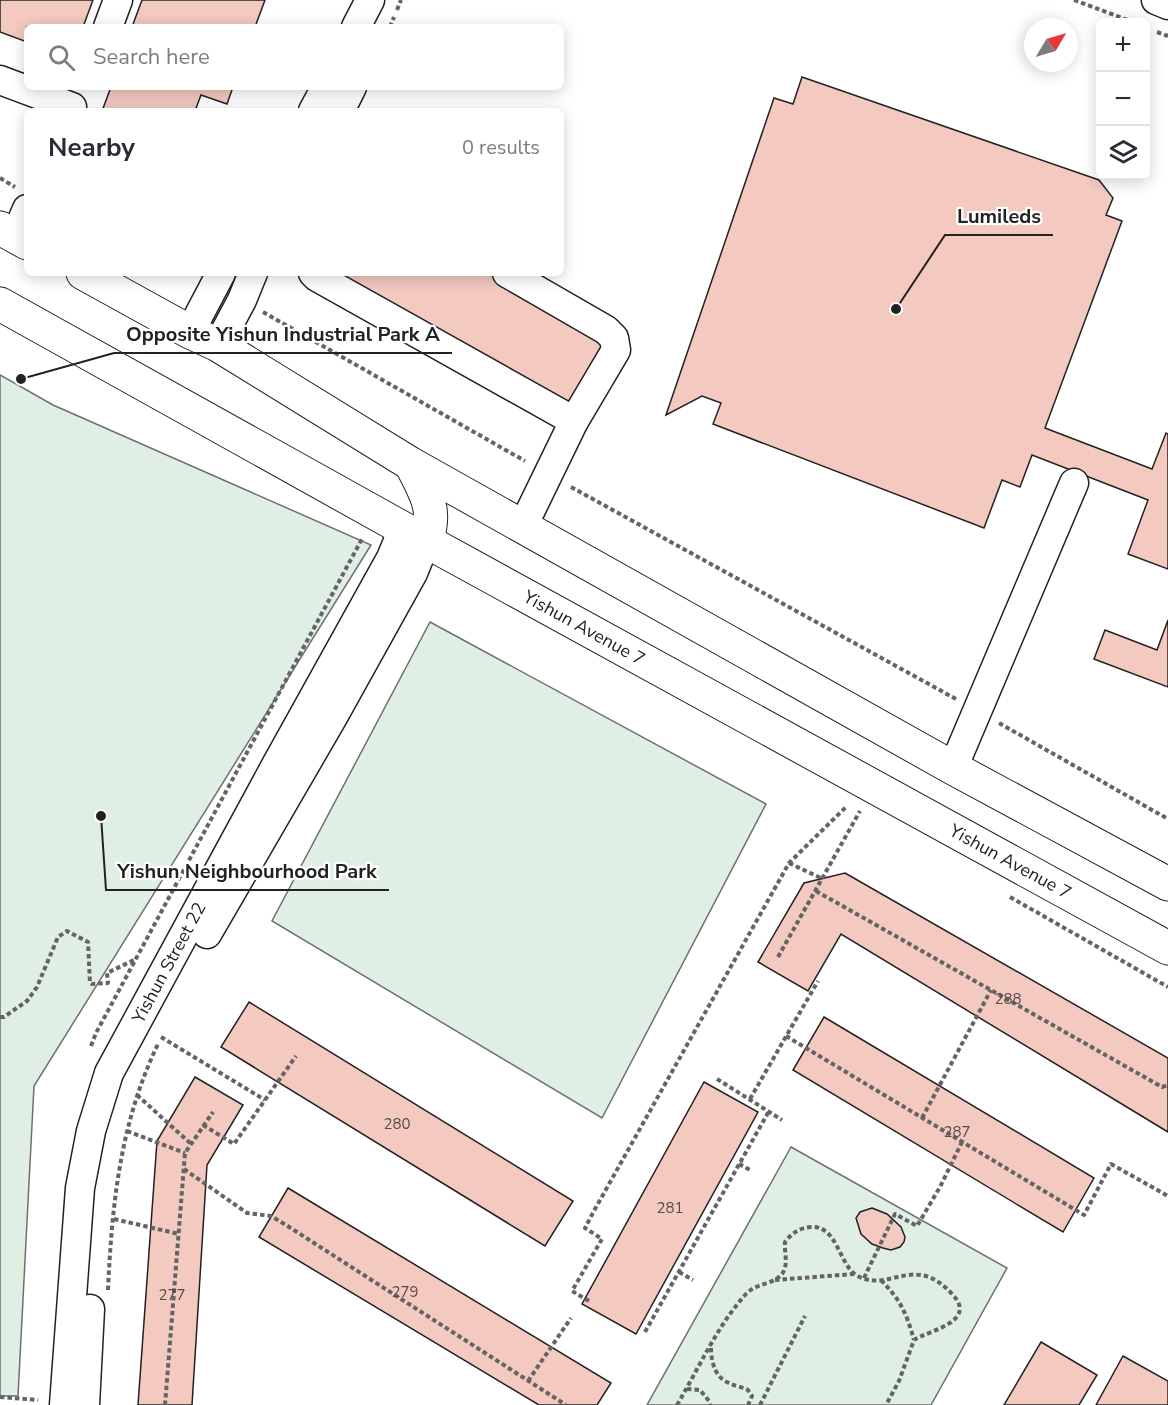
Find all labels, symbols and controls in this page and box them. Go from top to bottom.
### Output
north arrow [1024,18,1078,72]
map controls [1096,18,1150,180]
button: + [1096,18,1150,72]
search box [24,24,564,90]
icon: search [45,41,78,74]
text: Search here [93,42,210,72]
button: − [1096,72,1150,126]
button: layers [1096,126,1150,180]
text: Nearby [48,130,135,165]
text: 0 results [462,134,540,161]
callout: Lumileds [945,197,1053,235]
text: Lumileds [957,203,1041,230]
callout: Opposite Yishun Industrial Park A [114,315,452,353]
text: Opposite Yishun Industrial Park A [126,321,440,348]
street label: Yishun Avenue 7 [518,584,649,671]
street label: Yishun Avenue 7 [944,818,1076,905]
callout: Yishun Neighbourhood Park [106,852,389,890]
text: Yishun Neighbourhood Park [116,858,378,885]
street label: Yishun Street 22 [126,898,211,1028]
house number: 288 [994,989,1022,1009]
house number: 280 [383,1114,411,1134]
house number: 287 [943,1122,971,1142]
house number: 281 [656,1198,684,1218]
house number: 279 [391,1282,419,1302]
house number: 277 [158,1285,186,1305]

